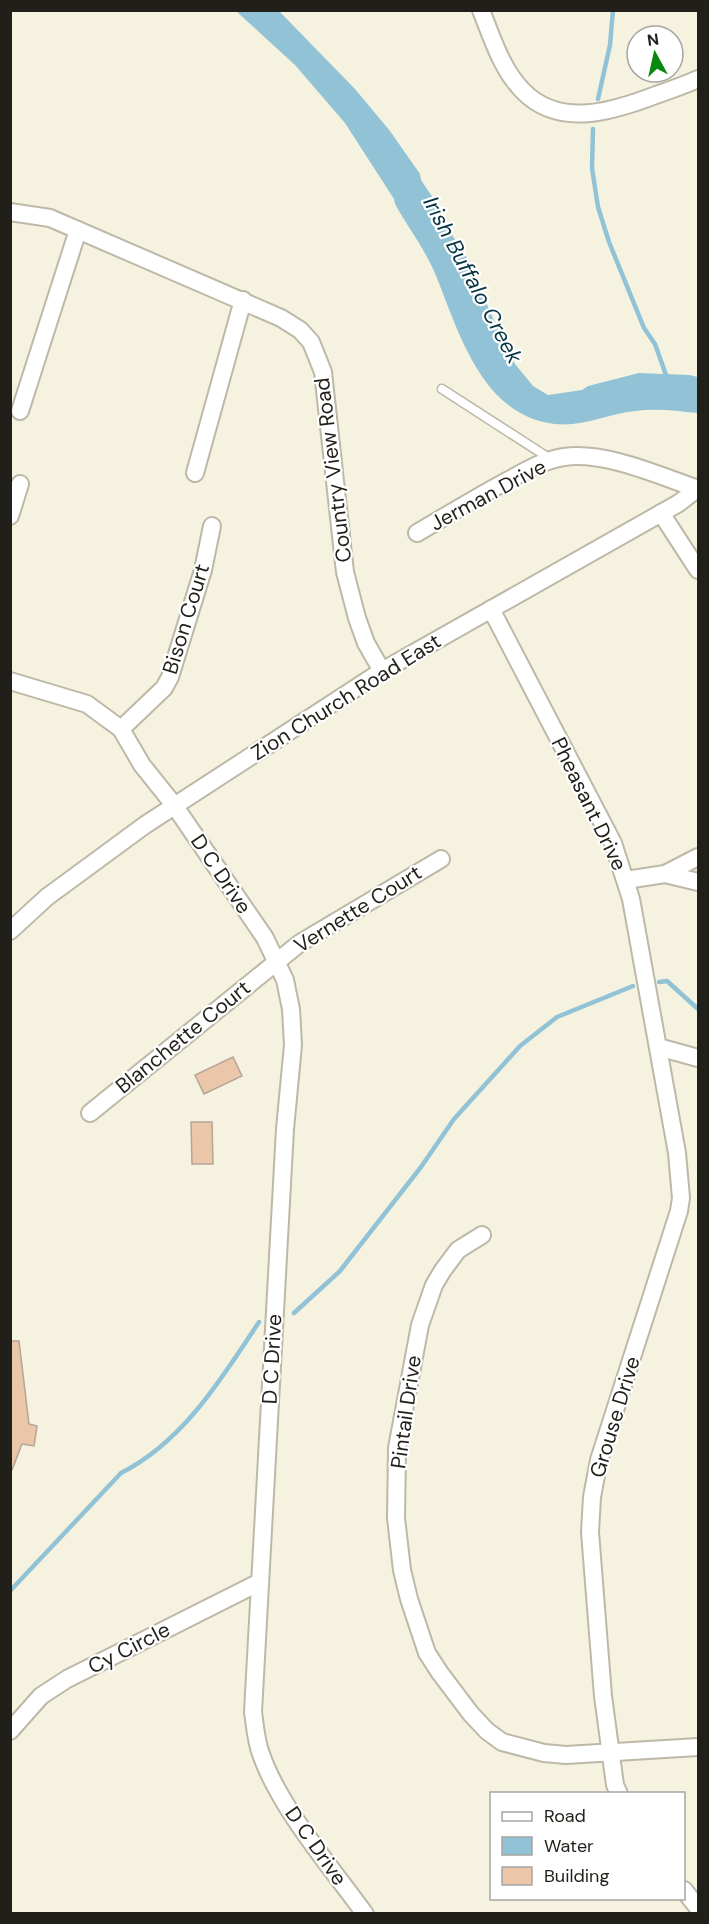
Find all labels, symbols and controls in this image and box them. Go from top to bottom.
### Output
north arrow [625,24,685,84]
text: N [646,28,660,51]
water label: Irish Buffalo Creek [417,191,530,369]
street label: Country View Road [308,376,358,564]
street label: Jerman Drive [425,453,551,537]
street label: Bison Court [156,560,216,678]
street label: Zion Church Road East [246,627,446,767]
street label: Pheasant Drive [545,733,633,875]
street label: D C Drive [184,829,258,919]
street label: Vernette Court [289,859,427,959]
street label: Blanchette Court [110,974,256,1100]
street label: D C Drive [256,1313,288,1405]
street label: Grouse Drive [583,1353,647,1481]
street label: Pintail Drive [384,1354,428,1470]
street label: Cy Circle [83,1615,175,1681]
legend [490,1792,685,1900]
street label: D C Drive [279,1801,353,1891]
text: Road [544,1804,586,1828]
text: Water [544,1834,594,1858]
text: Building [544,1864,609,1888]

